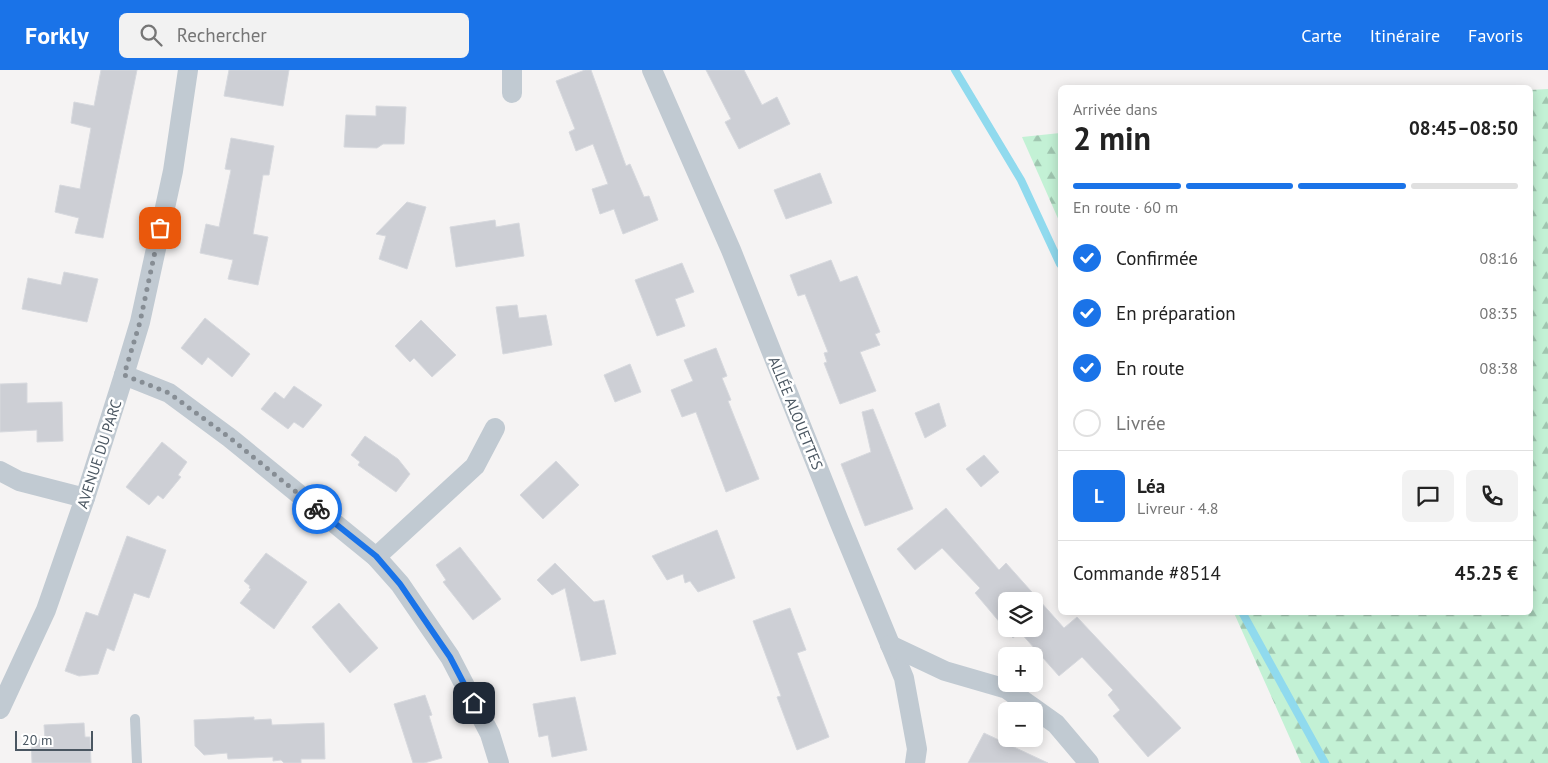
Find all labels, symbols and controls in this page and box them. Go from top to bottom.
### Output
search box [119,13,469,58]
text: Forkly [25,20,89,51]
icon: search [137,21,165,49]
text: Rechercher [177,23,267,47]
text: Carte [1301,24,1342,47]
text: Itinéraire [1370,24,1440,47]
text: Favoris [1468,24,1523,47]
text: Arrivée dans [1073,99,1157,119]
text: 08:45–08:50 [1409,116,1518,140]
text: 2 min [1073,117,1151,159]
text: En route · 60 m [1073,197,1178,217]
pin [139,207,181,249]
icon: bag [146,214,174,242]
icon: check [1073,244,1101,272]
text: Confirmée [1116,246,1198,270]
text: 08:16 [1480,248,1518,268]
icon: check [1073,299,1101,327]
text: En préparation [1116,301,1236,325]
text: 08:35 [1480,303,1518,323]
street label: ALLÉE ALOUETTES [765,354,827,472]
icon: check [1073,354,1101,382]
text: En route [1116,356,1184,380]
text: 08:38 [1480,358,1518,378]
street label: AVENUE DU PARC [72,397,126,511]
text: Livrée [1116,411,1166,435]
button: chat [1402,470,1454,522]
button: phone [1466,470,1518,522]
text: Léa [1137,474,1165,498]
courier [292,484,342,534]
text: L [1094,484,1104,508]
icon: bike [303,495,331,523]
text: Livreur · 4.8 [1137,498,1219,518]
text: Commande #8514 [1073,561,1221,585]
text: 45.25 € [1455,561,1518,585]
map controls [998,592,1043,747]
button: layers [998,592,1043,637]
button: + [998,647,1043,692]
pin [453,682,495,724]
icon: home [460,689,488,717]
button: − [998,702,1043,747]
scale bar [15,728,92,751]
text: 20 m [22,731,52,749]

